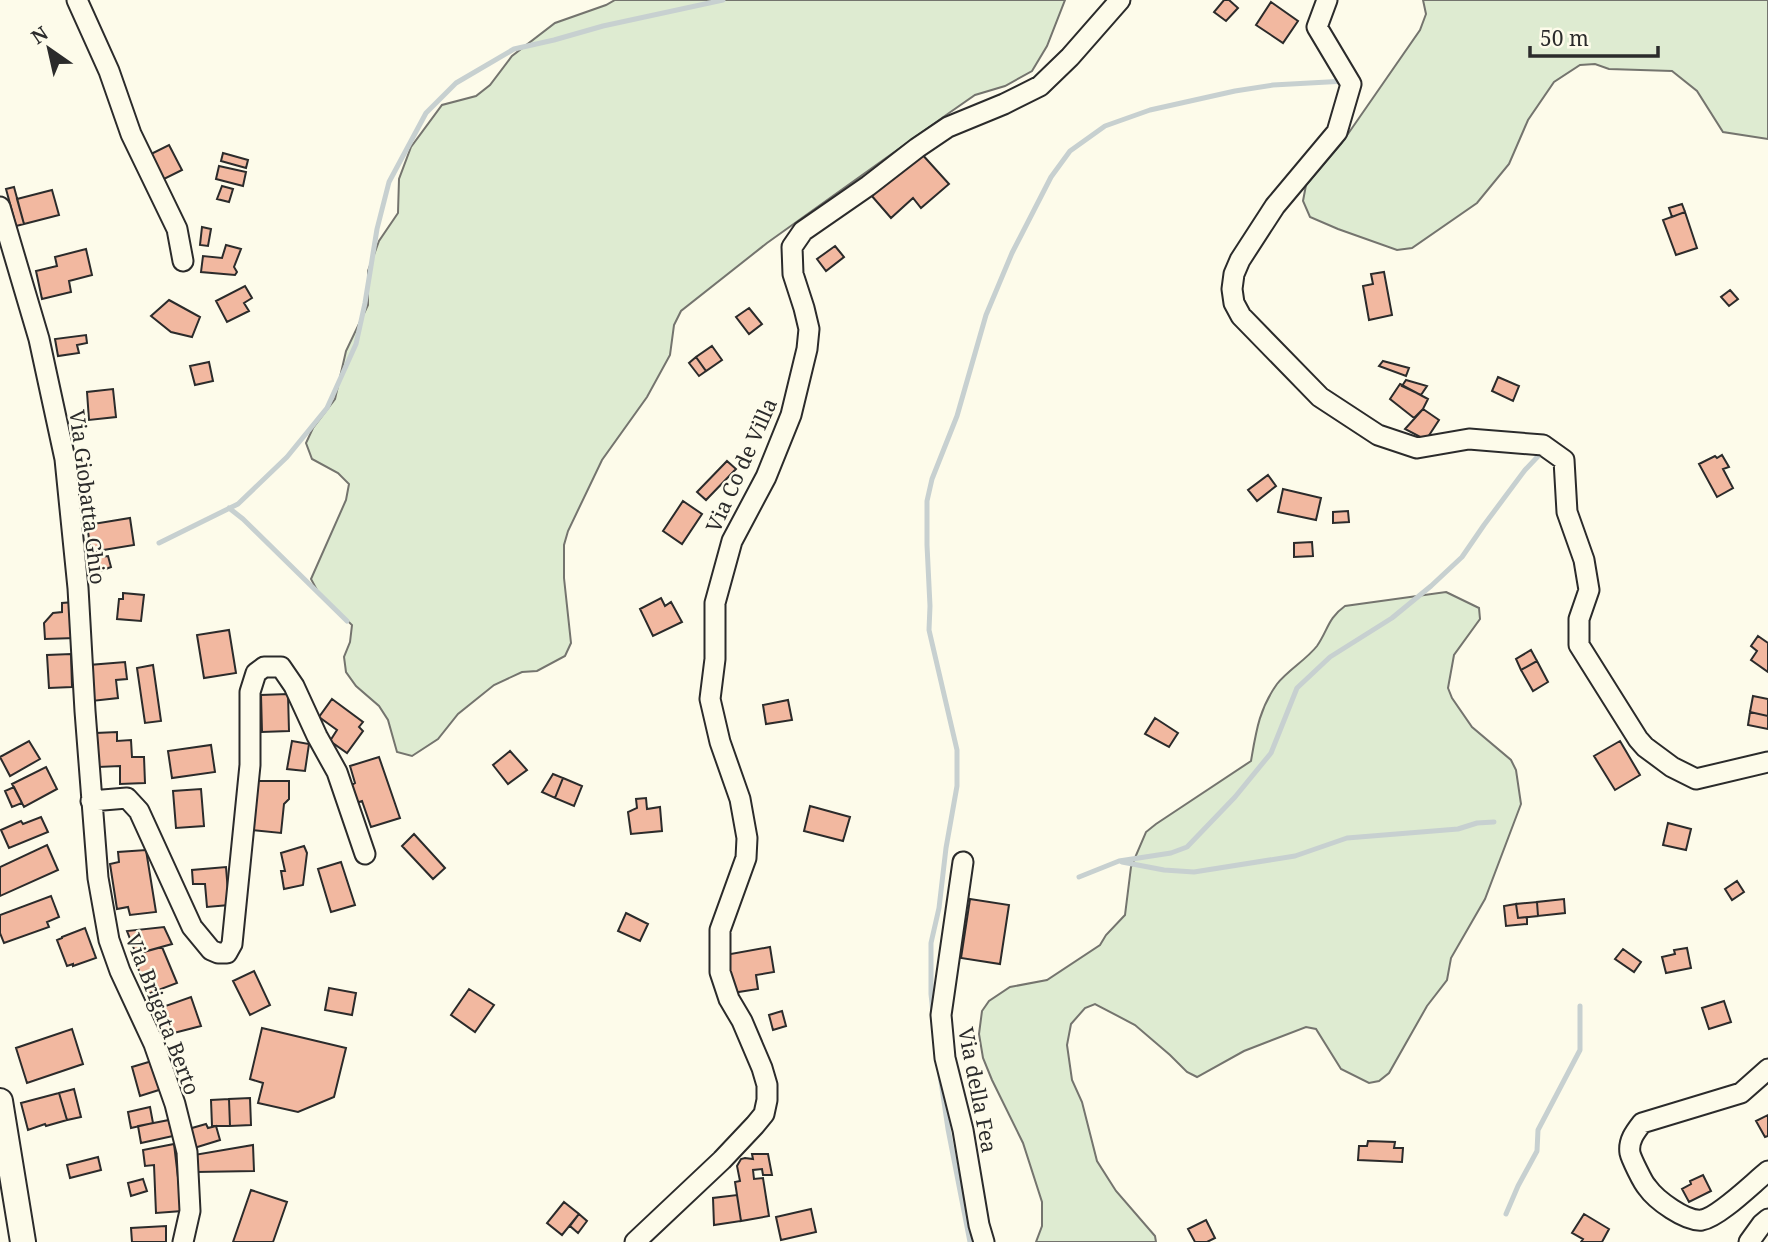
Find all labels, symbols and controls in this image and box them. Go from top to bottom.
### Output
north arrow [14,14,84,84]
scale bar [1530,14,1658,58]
text: N [26,20,53,50]
text: 50 m [1540,24,1589,52]
street label: Via Co de Villa [699,394,783,536]
street label: Via Giobatta Ghio [63,408,113,586]
street label: Via Brigata Berto [119,929,207,1099]
street label: Via della Fea [952,1025,1004,1155]

